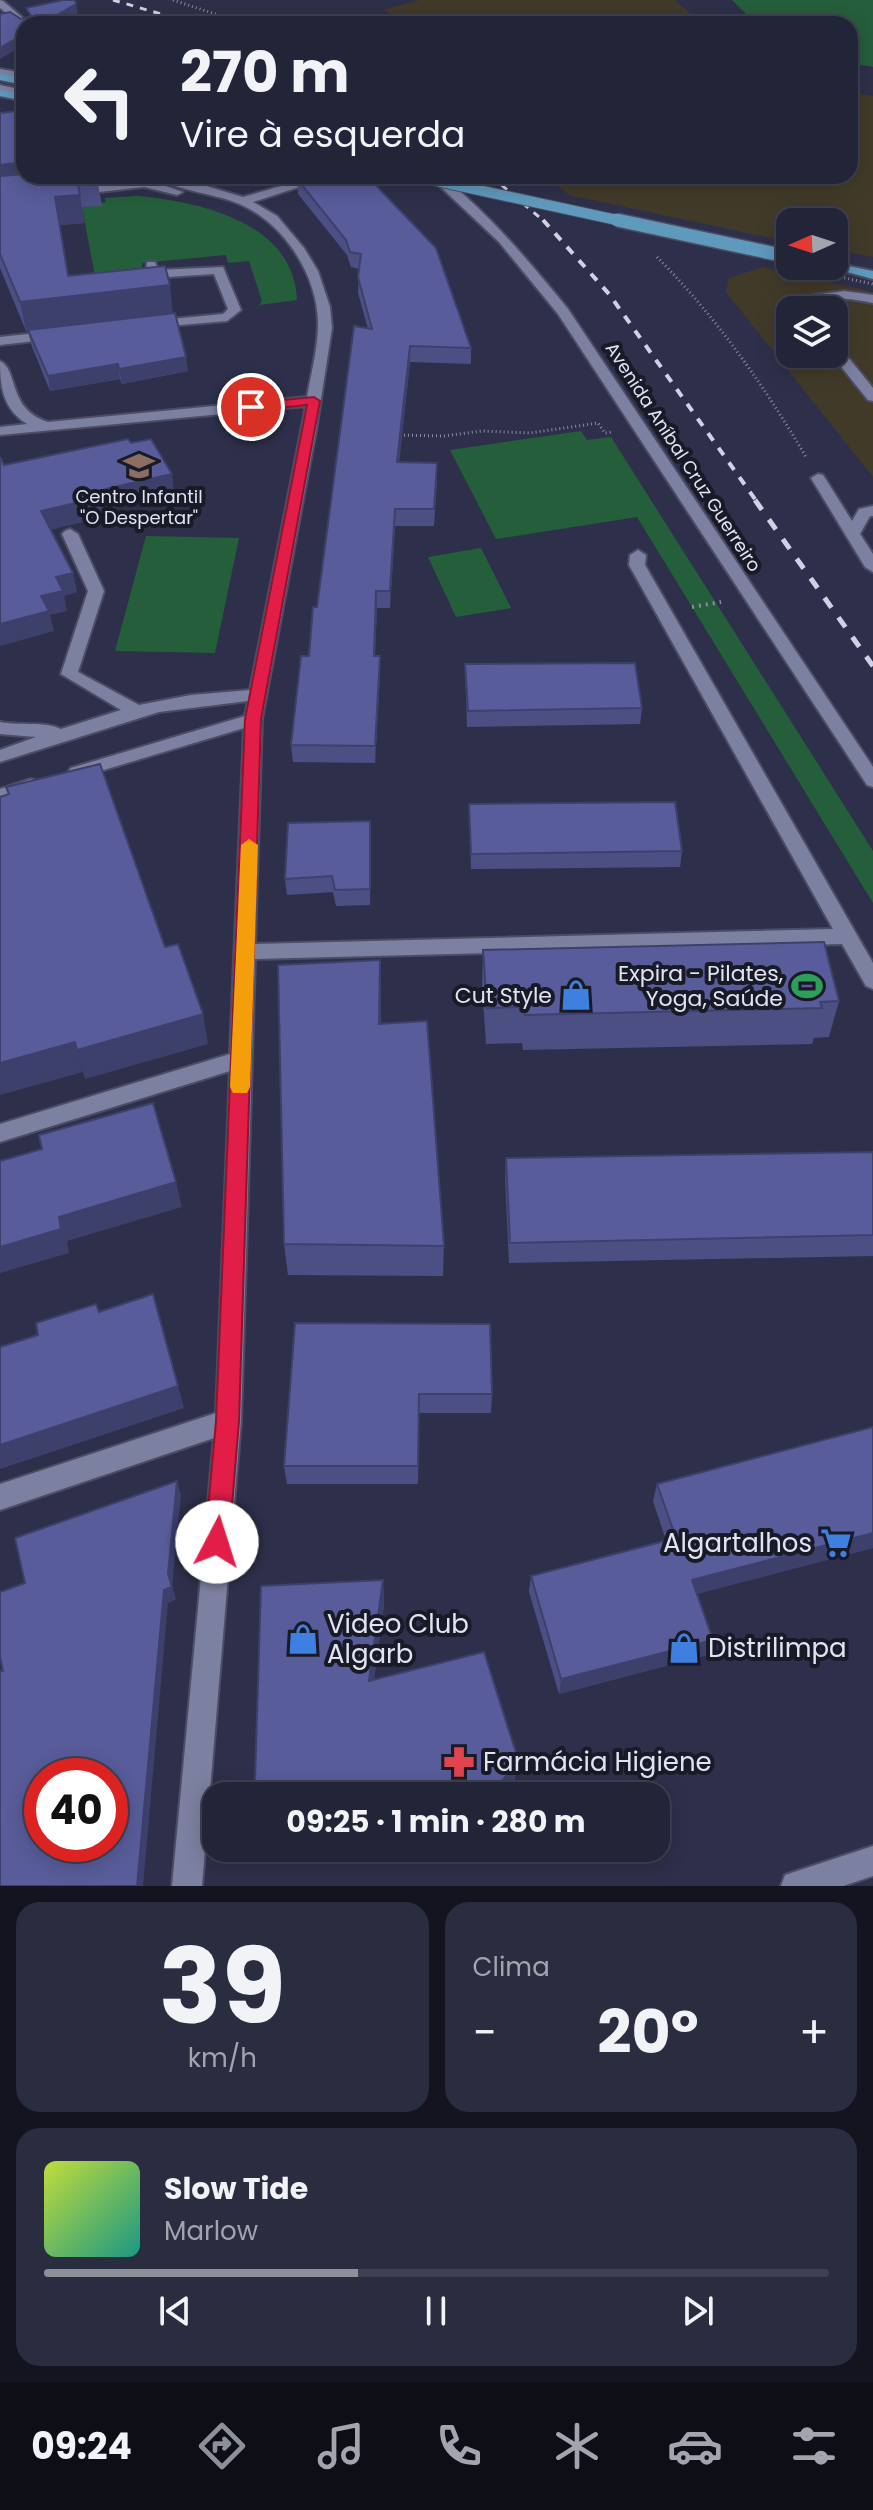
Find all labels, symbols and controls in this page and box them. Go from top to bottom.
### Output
text: 270 m [180,33,350,112]
icon: left [48,48,152,152]
text: Vire à esquerda [180,109,465,160]
north arrow [776,208,848,280]
map controls [776,208,848,368]
button: layers [776,296,848,368]
street label: Avenida Aníbal Cruz Guerreiro [600,337,767,576]
pin [217,373,285,441]
icon: arrive [229,385,273,429]
school or university icon: Centro Infantil "O Despertar" [122,449,156,483]
place label: Centro Infantil "O Despertar" [75,484,203,530]
place label: Expira - Pilates, Yoga, Saúde [618,958,783,1014]
sports icon: Expira - Pilates, Yoga, Saúde [790,969,824,1003]
shop icon: Cut Style [559,978,593,1012]
place label: Cut Style [455,980,552,1011]
position arrow [175,1500,259,1584]
place label: Algartalhos [663,1525,812,1561]
supermarket icon: Algartalhos [819,1526,853,1560]
place label: Video Club Algarb [327,1606,469,1672]
shop icon: Video Club Algarb [286,1622,320,1656]
place label: Distrilimpa [708,1630,847,1666]
shop icon: Distrilimpa [667,1631,701,1665]
place label: Farmácia Higiene [483,1744,712,1780]
pharmacy icon: Farmácia Higiene [442,1745,476,1779]
speed limit sign: 40 [24,1758,128,1862]
text: 09:25 · 1 min · 280 m [286,1800,586,1843]
text: 39 [159,1914,286,2059]
text: Clima [473,1949,550,1985]
text: 20° [597,1990,698,2074]
text: − [473,2002,497,2063]
text: + [799,2002,829,2063]
text: km/h [188,2040,257,2076]
text: Slow Tide [164,2167,308,2210]
text: Marlow [164,2213,258,2249]
icon: previous [153,2289,197,2333]
icon: pause [414,2289,458,2333]
icon: next [676,2289,720,2333]
icon: directions [194,2418,250,2474]
icon: music [313,2418,369,2474]
icon: phone [431,2418,487,2474]
icon: climate [549,2418,605,2474]
icon: car [667,2418,723,2474]
icon: filters [786,2418,842,2474]
text: 09:24 [31,2421,132,2472]

